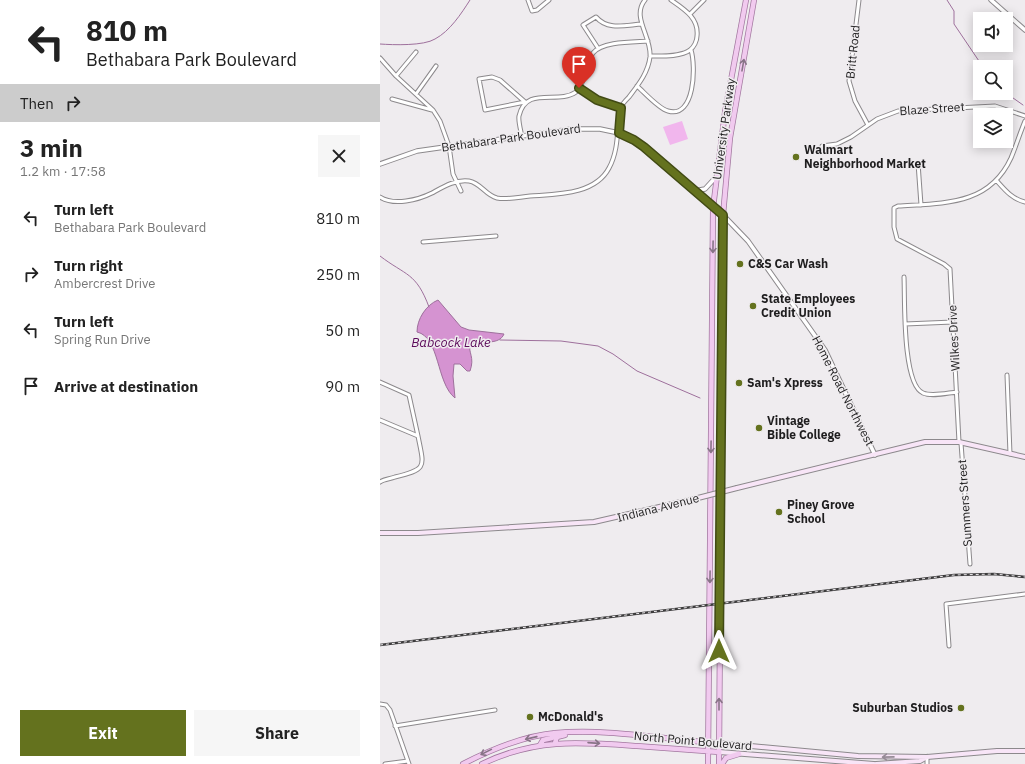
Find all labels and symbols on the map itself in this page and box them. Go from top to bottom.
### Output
street label: Britt Road [842,24,863,80]
pin [562,47,596,88]
one-way arrow [739,59,747,72]
street label: University Parkway [709,77,738,181]
street label: Blaze Street [899,99,965,118]
street label: Bethabara Park Boulevard [440,120,582,155]
place label: Walmart Neighborhood Market [804,142,926,171]
marker: Walmart Neighborhood Market [791,152,801,162]
one-way arrow [709,240,717,253]
place label: C&S Car Wash [748,256,828,271]
marker: C&S Car Wash [735,259,745,269]
place label: State Employees Credit Union [761,291,855,320]
marker: State Employees Credit Union [748,301,758,311]
street label: Wilkes Drive [944,304,963,371]
street label: Home Road Northwest [809,333,878,448]
water label: Babcock Lake [411,334,491,351]
place label: Sam's Xpress [747,375,823,390]
marker: Sam's Xpress [734,378,744,388]
place label: Vintage Bible College [767,413,841,442]
marker: Vintage Bible College [754,423,764,433]
one-way arrow [707,440,715,453]
street label: Summers Street [954,459,975,547]
street label: Indiana Avenue [615,490,701,525]
place label: Piney Grove School [787,497,855,526]
marker: Piney Grove School [774,507,784,517]
one-way arrow [706,570,714,583]
position arrow [698,630,740,672]
one-way arrow [715,698,723,711]
place label: Suburban Studios [852,700,953,715]
marker: Suburban Studios [956,703,966,713]
place label: McDonald's [538,709,603,724]
marker: McDonald's [525,712,535,722]
street label: North Point Boulevard [633,728,753,753]
one-way arrow [525,734,538,742]
one-way arrow [587,739,600,747]
one-way arrow [480,749,492,756]
one-way arrow [882,753,895,760]

